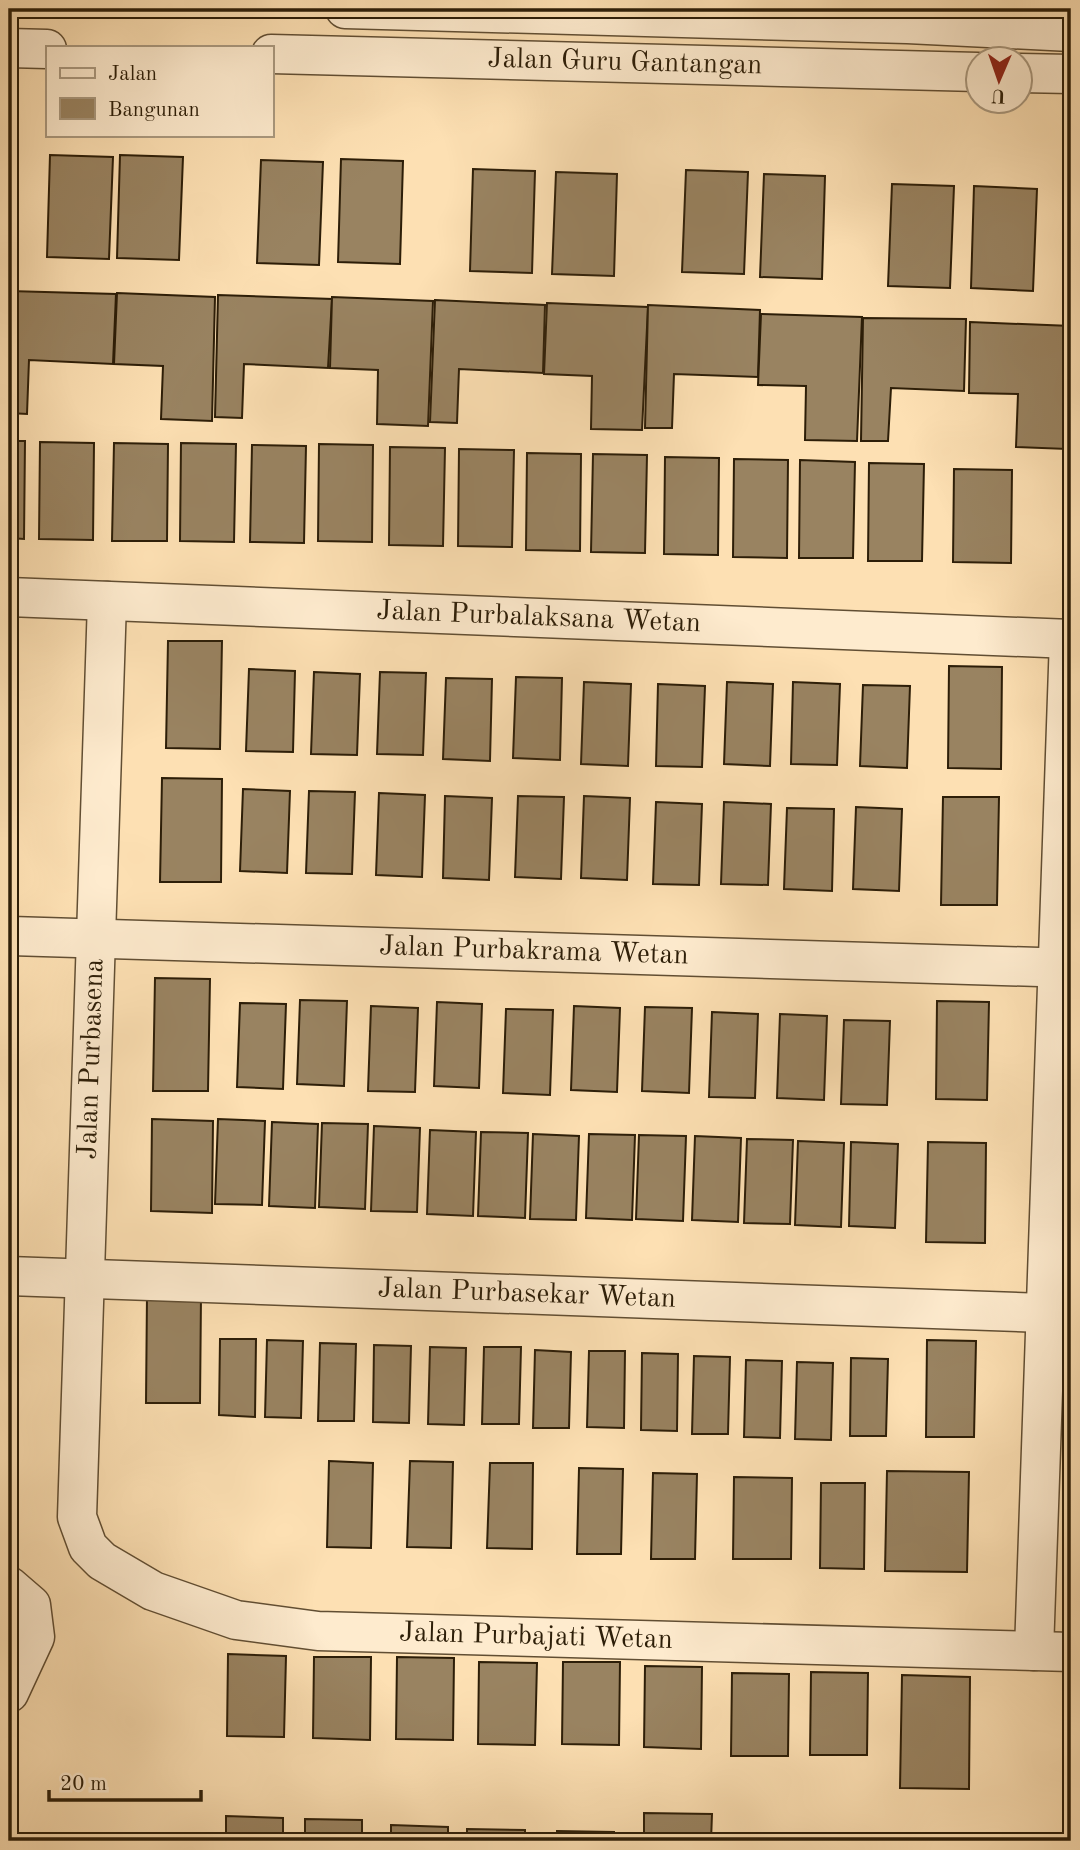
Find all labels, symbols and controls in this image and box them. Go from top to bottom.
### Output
legend [46,46,273,136]
street label: Jalan Guru Gantangan [487,46,763,81]
north arrow [964,46,1034,116]
text: Jalan [108,64,157,85]
text: U [991,85,1006,104]
text: Bangunan [108,100,200,121]
street label: Jalan Purbalaksana Wetan [376,598,701,638]
street label: Jalan Purbakrama Wetan [379,933,689,970]
street label: Jalan Purbasena [75,958,110,1160]
street label: Jalan Purbasekar Wetan [377,1275,676,1314]
street label: Jalan Purbajati Wetan [399,1619,673,1655]
scale bar [49,1759,201,1803]
text: 20 m [60,1774,107,1795]

